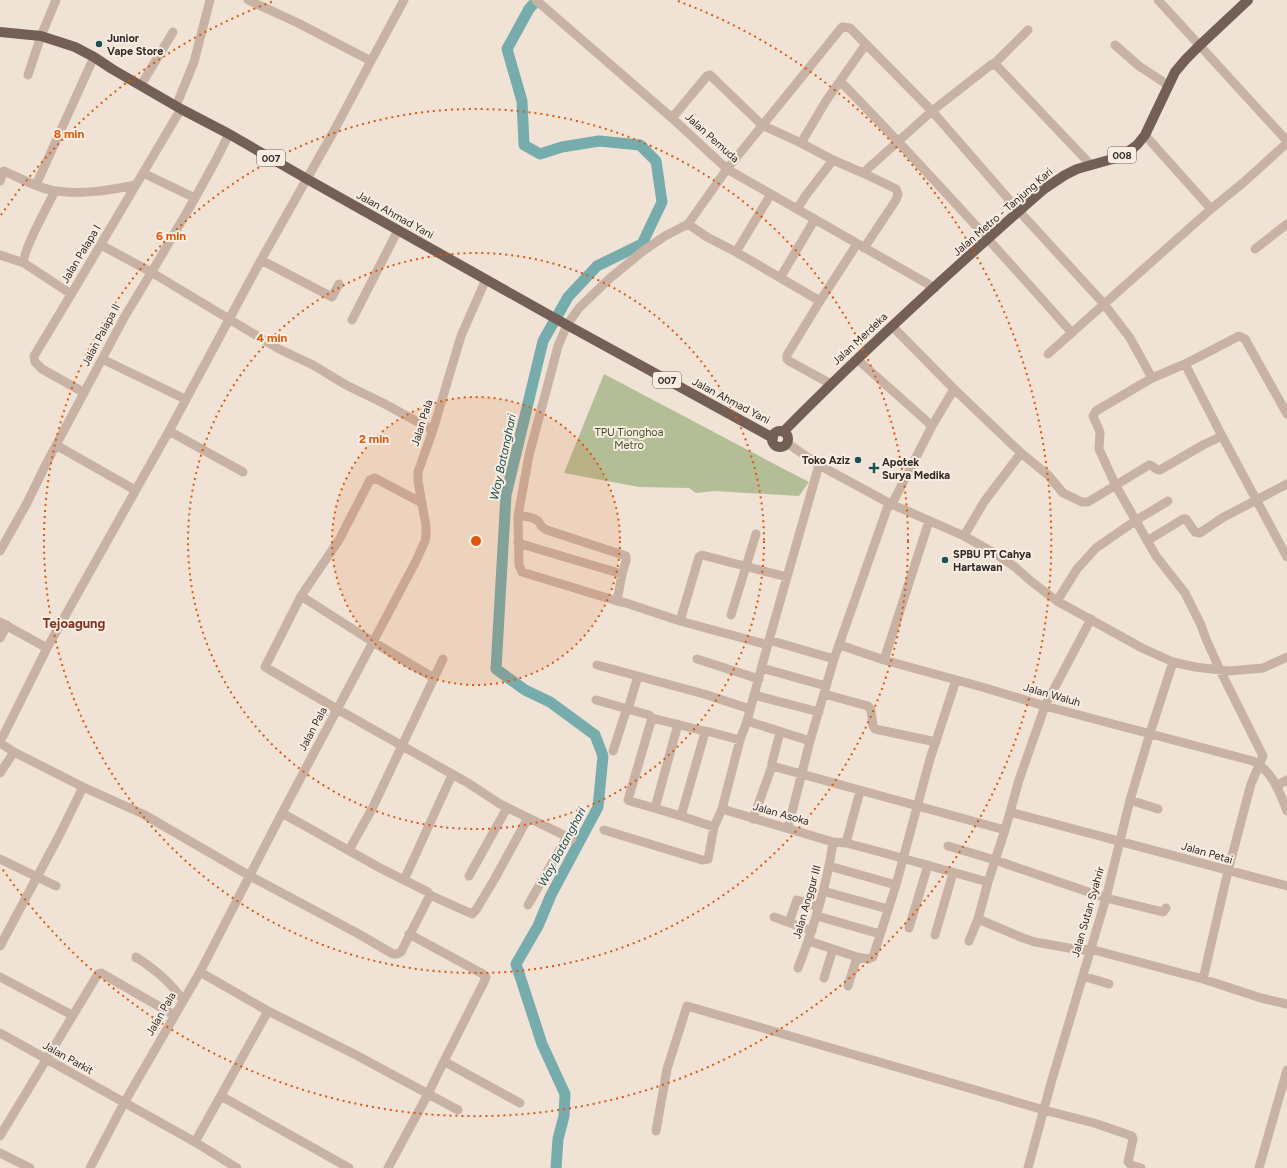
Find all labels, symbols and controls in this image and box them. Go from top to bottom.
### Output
place label: Junior Vape Store [107,32,163,58]
marker: Junior Vape Store [94,39,104,49]
street label: Jalan Pemuda [682,110,742,166]
text: 8 min [54,127,84,141]
road number: 008 [1108,147,1136,163]
road number: 007 [257,150,285,166]
street label: Jalan Metro - Tanjung Kari [951,165,1055,259]
street label: Jalan Ahmad Yani [354,188,436,242]
street label: Jalan Palapa I [58,222,104,286]
text: 6 min [156,229,186,243]
street label: Jalan Palapa II [79,302,123,368]
street label: Jalan Merdeka [830,310,890,368]
text: 4 min [257,331,288,345]
road number: 007 [653,372,681,388]
street label: Jalan Ahmad Yani [690,375,772,427]
street label: Jalan Pala [408,398,436,448]
water label: Way Batanghari [487,412,519,501]
park label: TPU Tionghoa Metro [595,426,663,452]
text: 2 min [359,432,389,446]
place label: Toko Aziz [802,454,850,467]
marker: Toko Aziz [853,455,863,465]
place label: Apotek Surya Medika [882,456,950,482]
marker: Apotek Surya Medika [869,463,879,473]
centre of rings [469,534,483,548]
place label: SPBU PT Cahya Hartawan [953,548,1031,574]
marker: SPBU PT Cahya Hartawan [940,555,950,565]
district label: Tejoagung [43,616,105,631]
street label: Jalan Waluh [1022,681,1082,709]
street label: Jalan Pala [296,705,330,753]
street label: Jalan Asoka [751,800,811,828]
water label: Way Batanghari [535,805,589,889]
street label: Jalan Petai [1180,839,1234,867]
street label: Jalan Anggur III [790,864,824,940]
street label: Jalan Sutan Syahrir [1069,865,1107,959]
street label: Jalan Pala [143,990,179,1038]
street label: Jalan Parkit [40,1039,96,1077]

